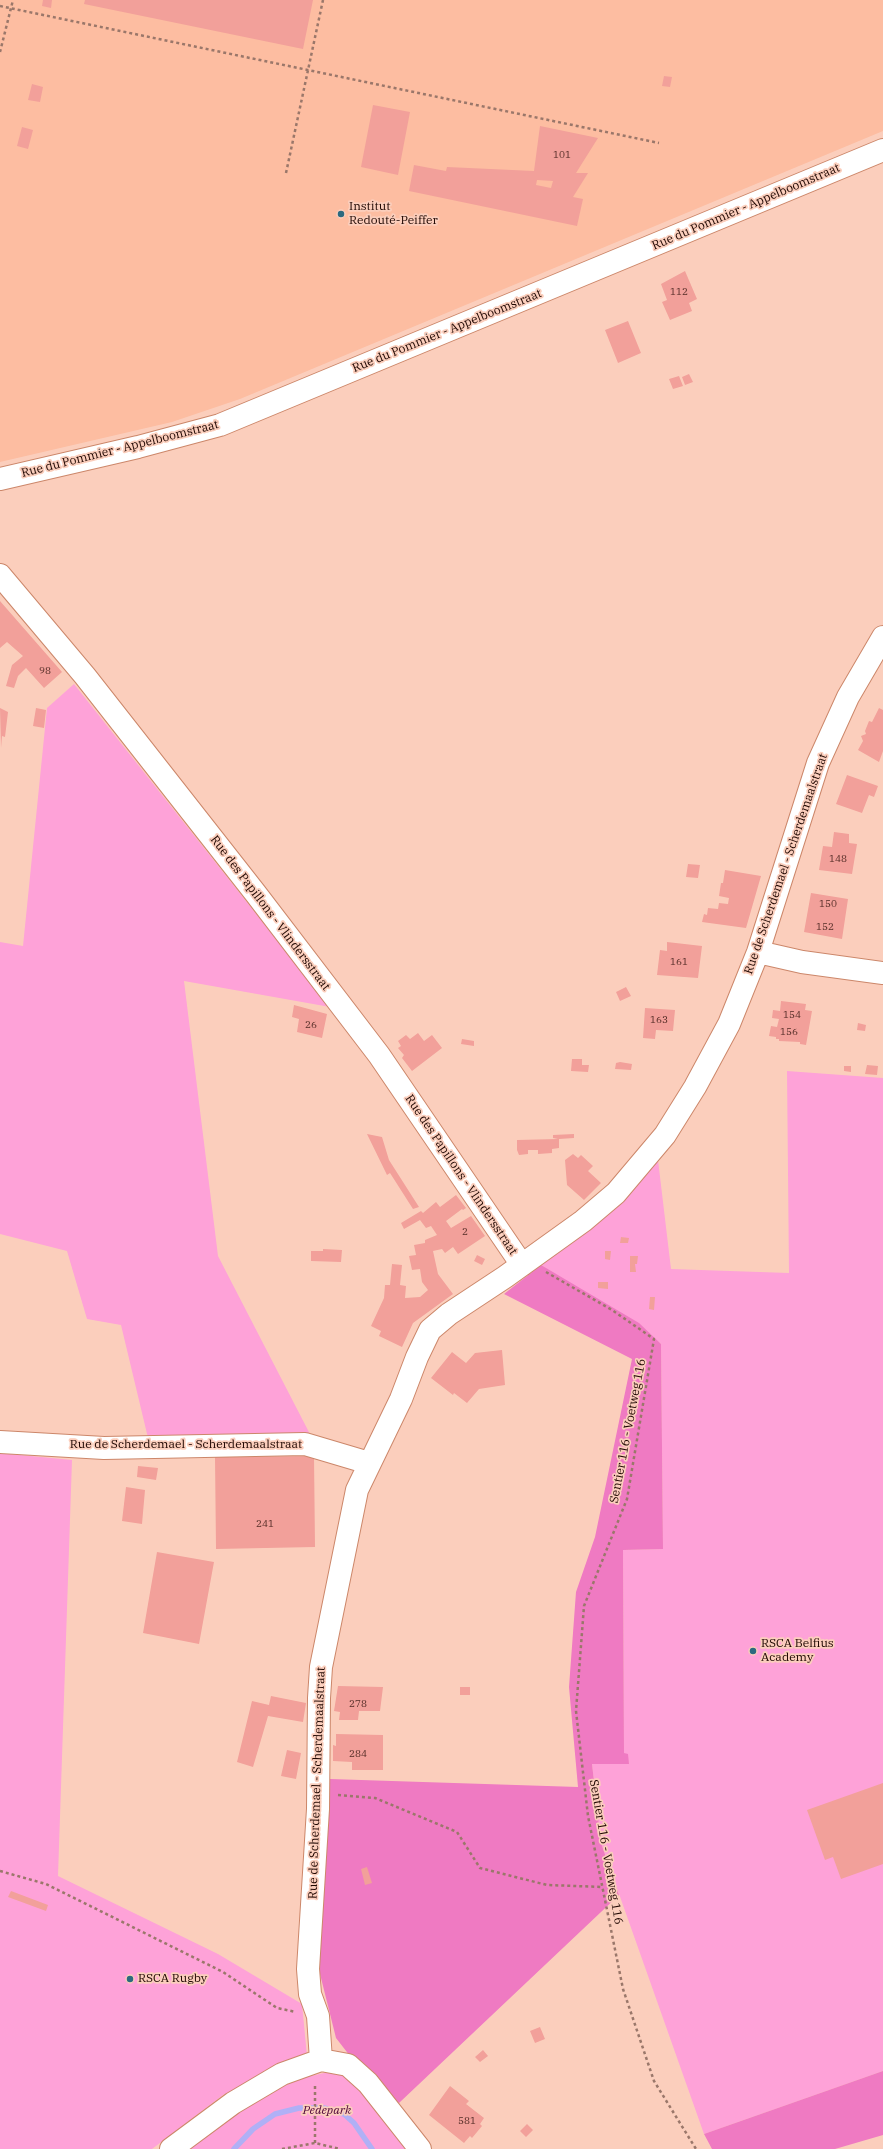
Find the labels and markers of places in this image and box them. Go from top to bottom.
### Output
place label: Institut Redouté-Peiffer [349,200,438,228]
marker: Institut Redouté-Peiffer [336,209,346,219]
place label: RSCA Belfius Academy [761,1637,834,1665]
marker: RSCA Belfius Academy [748,1646,758,1656]
place label: RSCA Rugby [138,1972,207,1986]
marker: RSCA Rugby [125,1974,135,1984]

